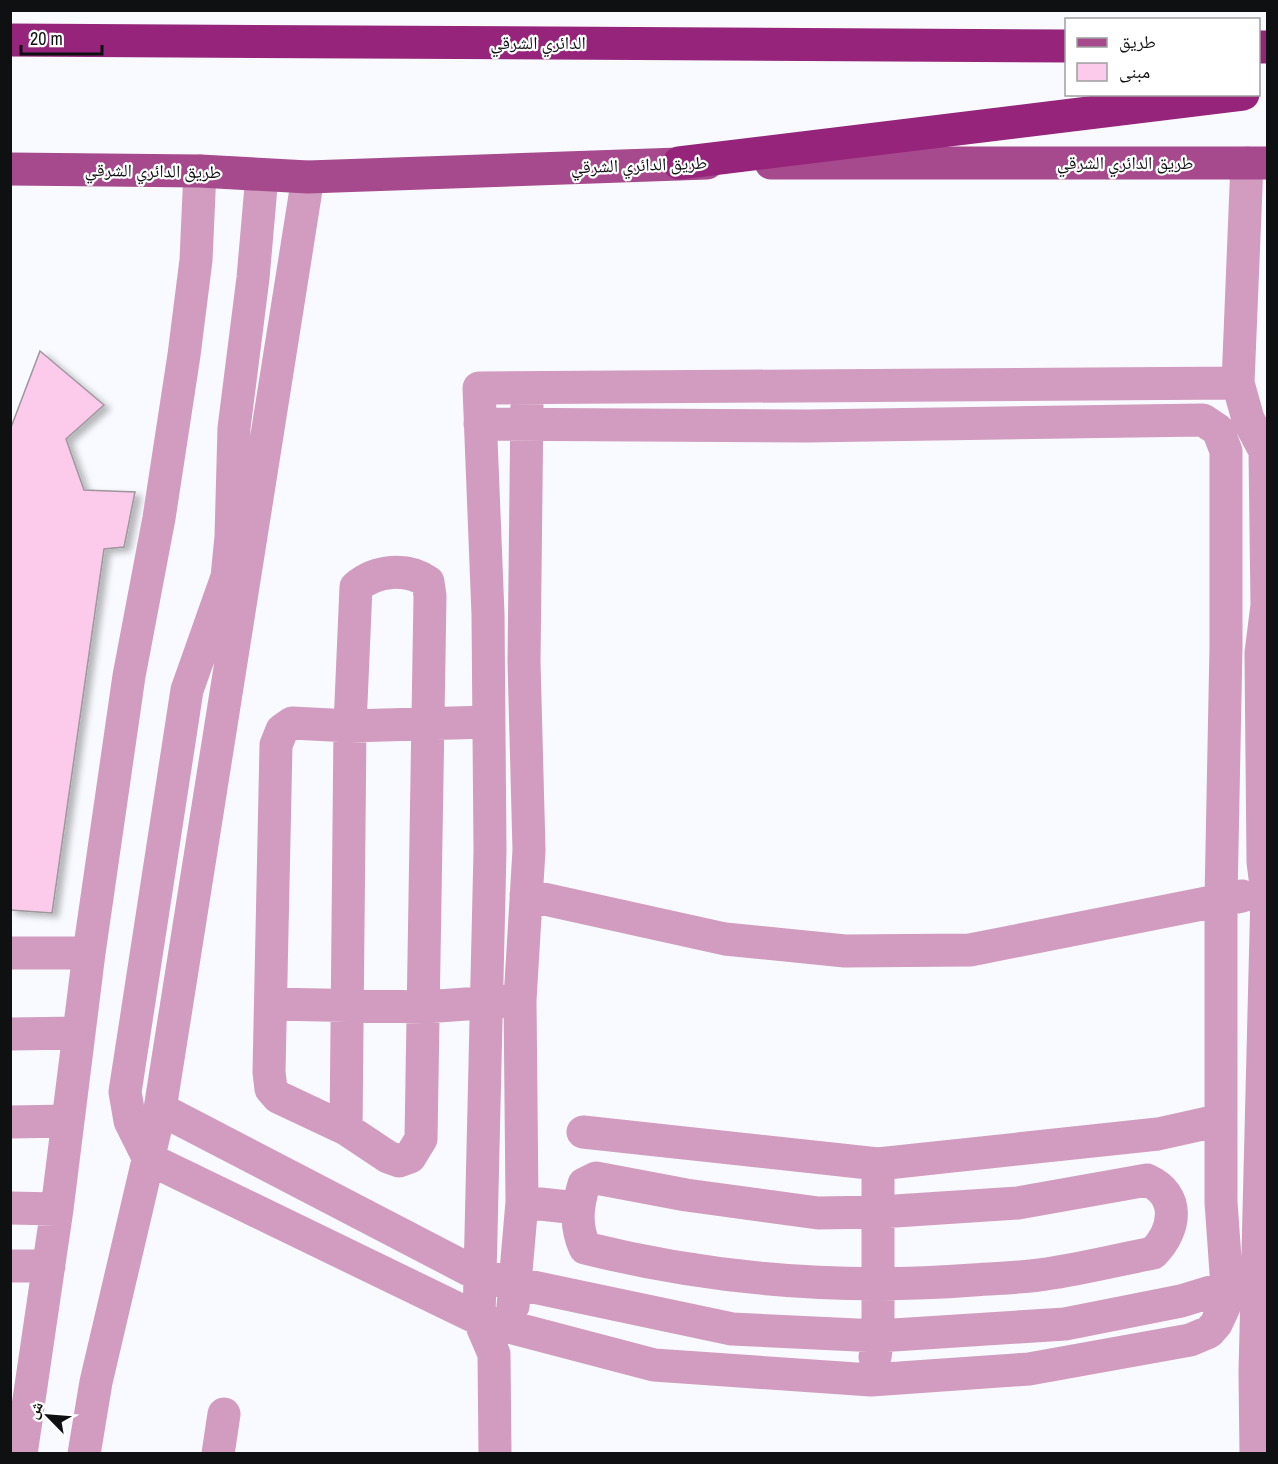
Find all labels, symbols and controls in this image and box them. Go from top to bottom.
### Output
scale bar [21,18,102,56]
legend [1065,18,1260,96]
text: 20 m [30,26,63,51]
text: طريق [1119,29,1156,54]
street label: الدائري الشرقي [490,30,586,58]
text: مبنى [1119,59,1150,84]
street label: طريق الدائري الشرقي [570,150,708,182]
street label: طريق الدائري الشرقي [1057,150,1193,178]
street label: طريق الدائري الشرقي [84,157,222,187]
north arrow [18,1386,78,1446]
text: ش [21,1397,48,1422]

